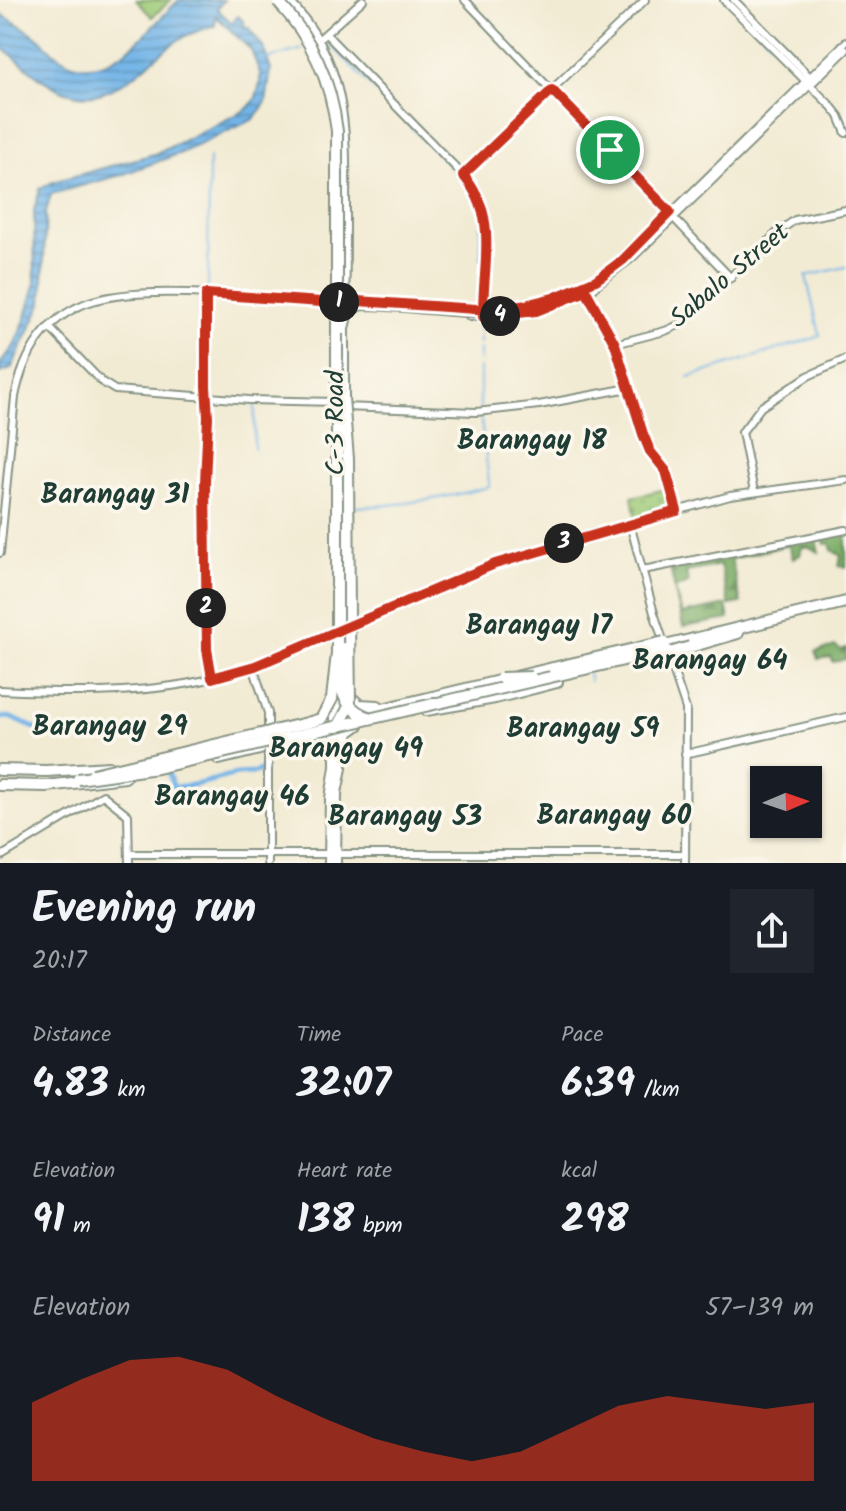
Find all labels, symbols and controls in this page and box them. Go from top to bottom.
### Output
pin [576,116,644,184]
icon: arrive [588,128,632,172]
street label: Sabalo Street [660,212,800,339]
pin: 1 [319,282,359,322]
text: 1 [336,284,342,319]
pin: 4 [480,296,520,336]
text: 4 [494,298,506,333]
street label: C-3 Road [315,370,357,475]
district label: Barangay 18 [457,419,607,464]
district label: Barangay 31 [41,473,190,518]
pin: 3 [544,523,584,563]
text: 3 [558,525,570,560]
pin: 2 [186,588,226,628]
text: 2 [200,590,212,625]
district label: Barangay 17 [466,604,613,649]
district label: Barangay 64 [632,639,788,684]
district label: Barangay 29 [32,705,188,750]
district label: Barangay 59 [506,707,660,752]
district label: Barangay 49 [269,727,423,772]
north arrow [750,766,822,838]
map controls [750,766,822,838]
district label: Barangay 46 [154,775,310,820]
district label: Barangay 60 [537,794,692,839]
district label: Barangay 53 [328,795,482,840]
text: Evening run [32,875,256,945]
button: share [730,889,814,973]
text: 20:17 [32,940,87,982]
text: Distance [32,1018,111,1053]
text: Time [297,1018,341,1053]
text: Pace [561,1018,603,1053]
text: 4.83 [32,1053,109,1117]
text: 32:07 [297,1053,391,1117]
text: 6:39 [561,1053,635,1117]
text: km [109,1073,145,1108]
text: /km [635,1073,679,1108]
text: Elevation [32,1154,115,1189]
text: Heart rate [297,1154,392,1189]
text: kcal [561,1154,597,1189]
text: 91 [32,1189,64,1253]
text: 138 [297,1189,354,1253]
text: 298 [561,1189,629,1253]
text: m [64,1209,91,1244]
text: bpm [354,1209,403,1244]
text: Elevation [32,1287,130,1329]
text: 57–139 m [705,1287,814,1329]

